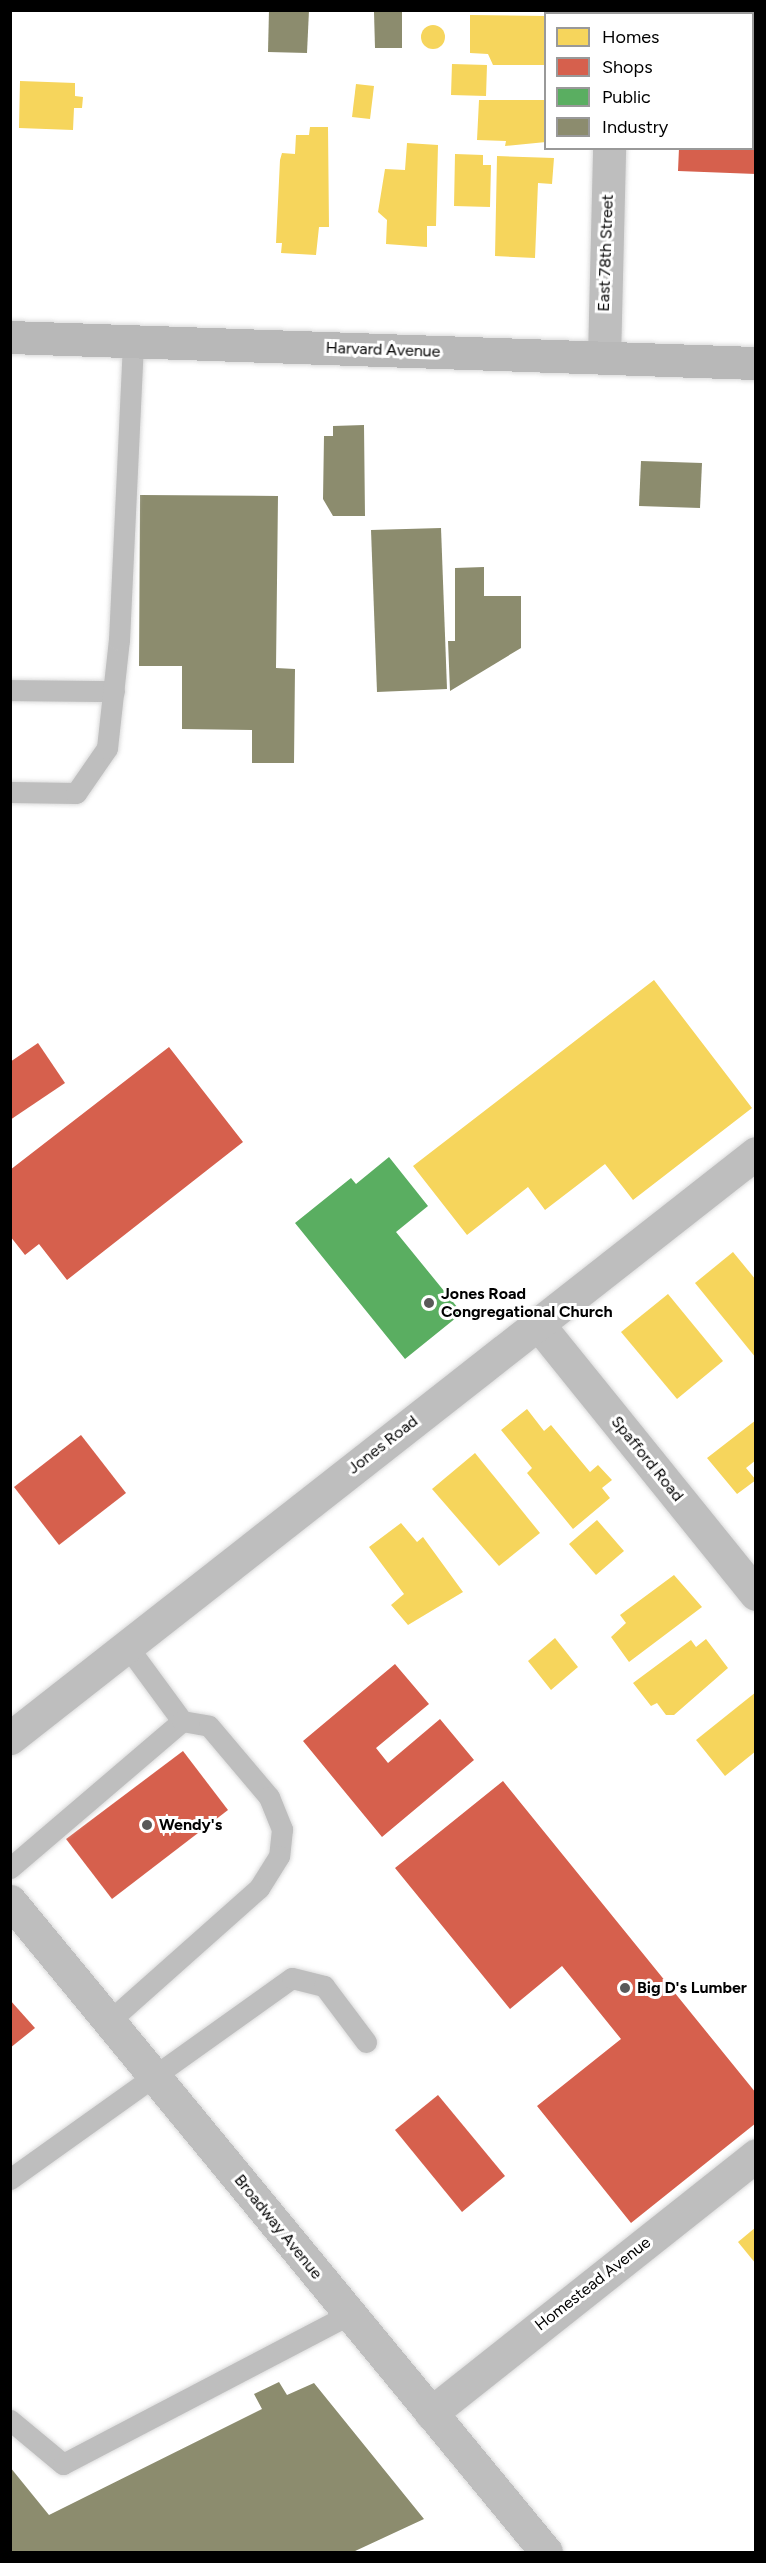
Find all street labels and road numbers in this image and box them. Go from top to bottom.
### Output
street label: East 78th Street [594,194,618,312]
street label: Harvard Avenue [325,338,441,362]
street label: Jones Road [344,1412,422,1478]
street label: Spafford Road [607,1413,687,1505]
street label: Broadway Avenue [230,2171,326,2283]
street label: Homestead Avenue [531,2233,655,2335]

